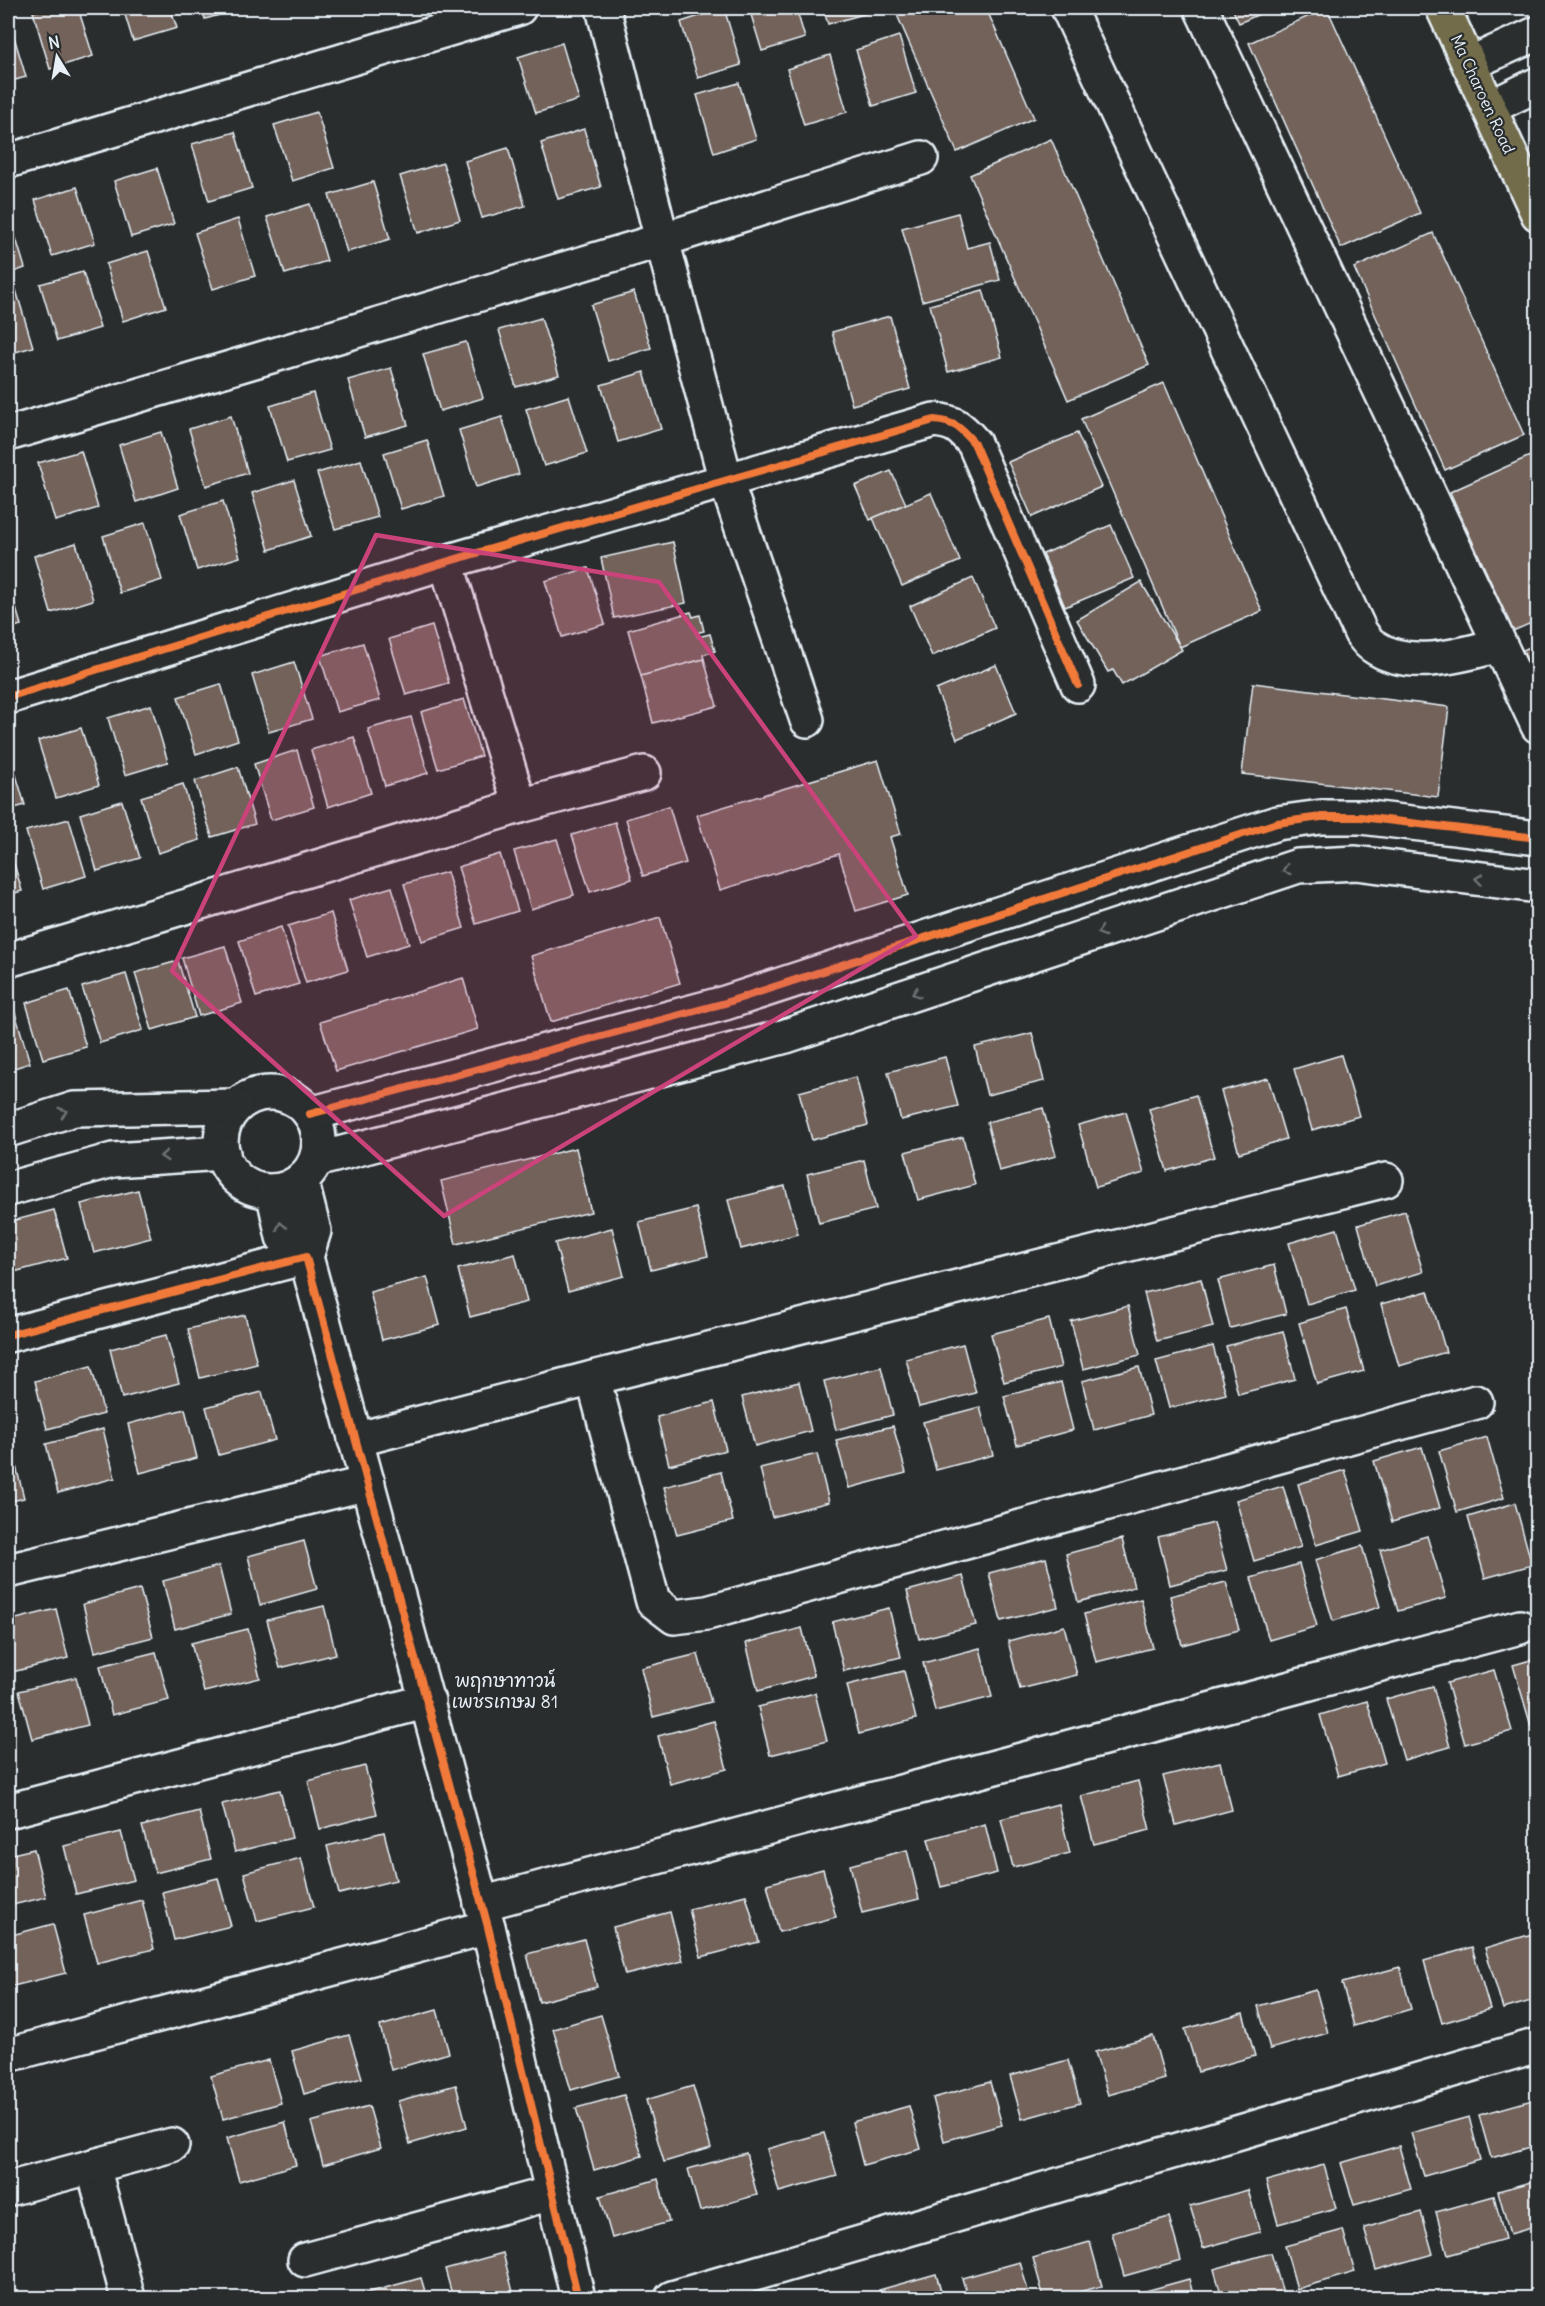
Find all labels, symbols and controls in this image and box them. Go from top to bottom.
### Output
north arrow [27,27,87,87]
text: N [47,31,61,53]
street label: Ma Charoen Road [1447,31,1519,157]
one-way arrow [1281,863,1292,876]
one-way arrow [1475,873,1484,886]
one-way arrow [1096,924,1107,937]
one-way arrow [911,986,922,998]
one-way arrow [58,1107,68,1120]
one-way arrow [160,1150,169,1163]
one-way arrow [275,1221,288,1231]
district label: พฤกษาทาวน์ เพชรเกษม 81 [452,1668,558,1713]

